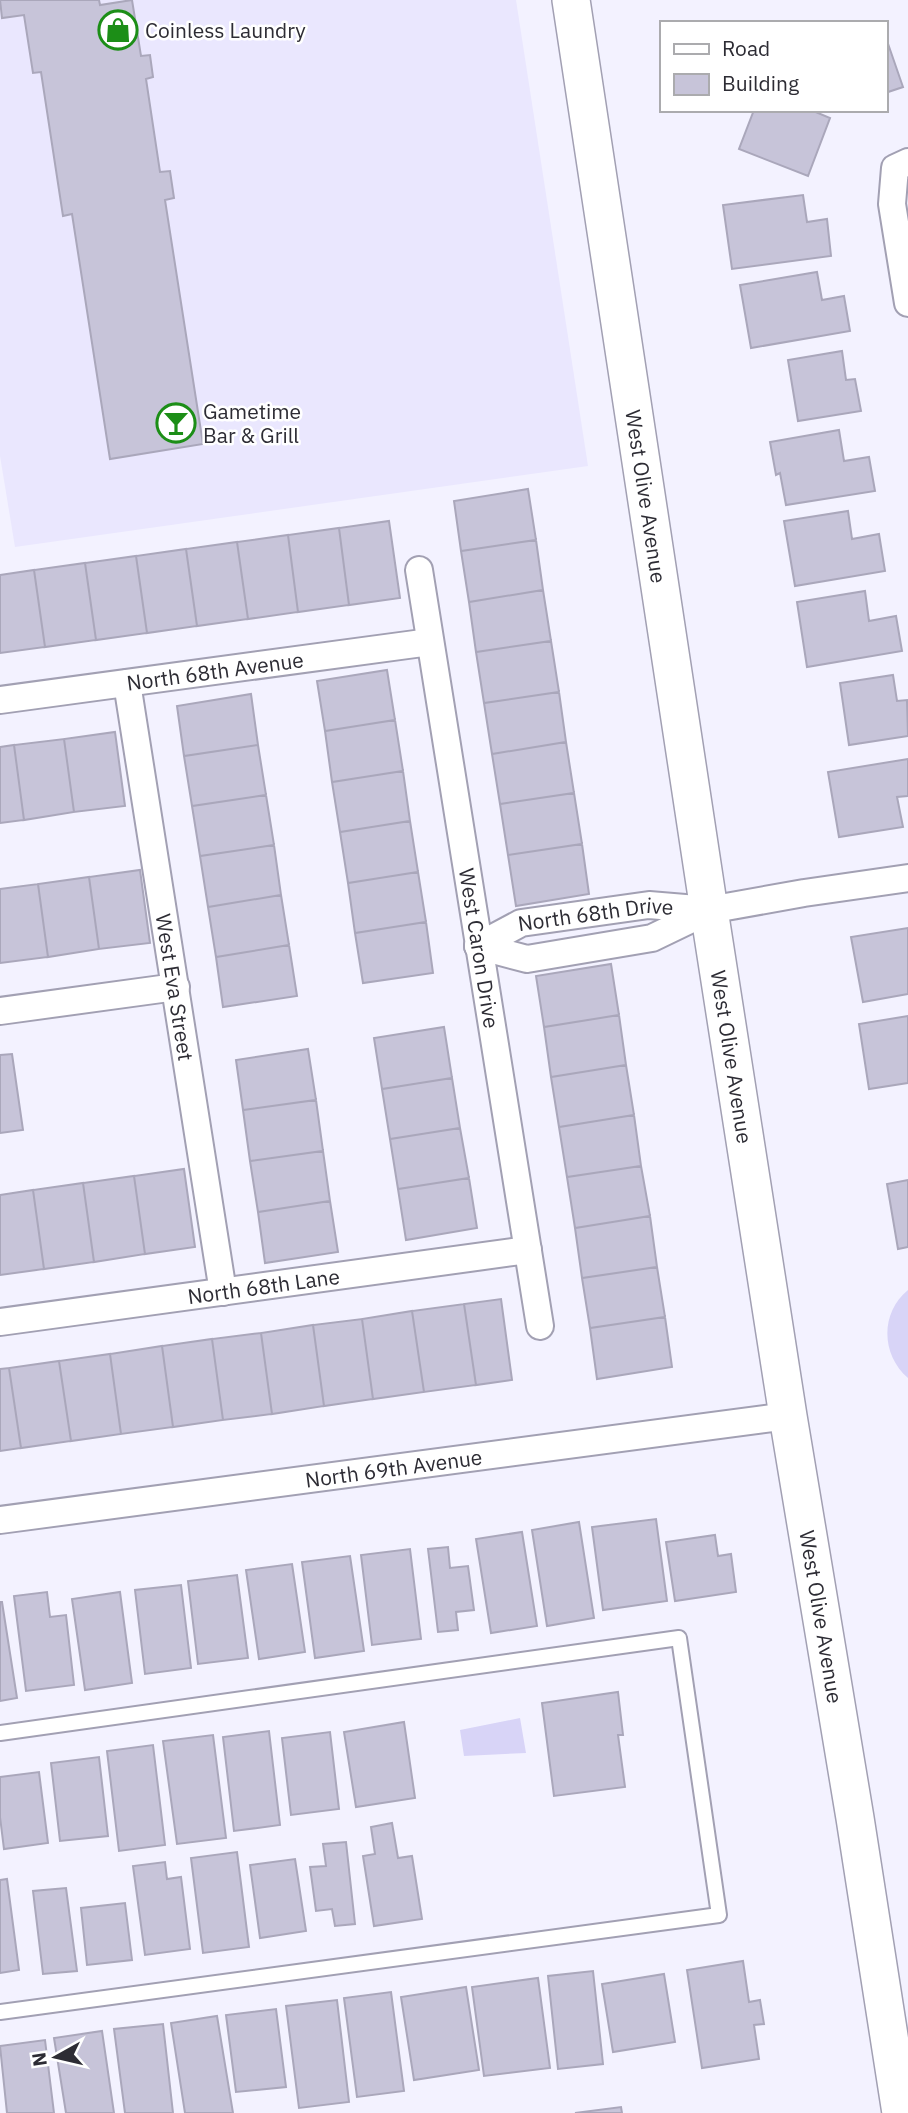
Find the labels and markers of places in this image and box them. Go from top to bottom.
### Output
shop icon: Coinless Laundry [97,9,139,51]
place label: Coinless Laundry [145,16,306,44]
place label: Gametime Bar & Grill [203,397,301,449]
bar icon: Gametime Bar & Grill [155,402,197,444]

